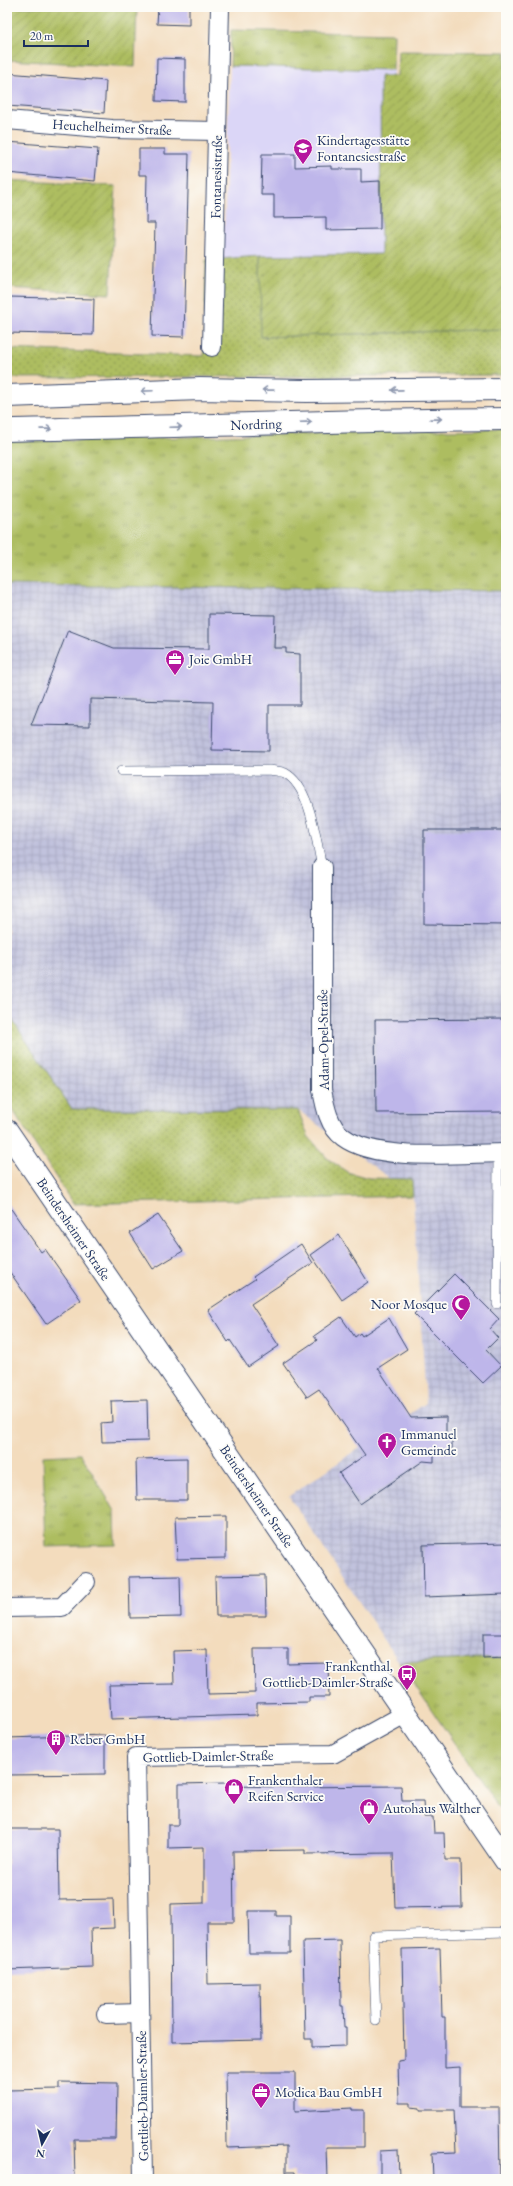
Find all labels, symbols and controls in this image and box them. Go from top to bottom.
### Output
scale bar [24,22,88,48]
text: 20 m [30,28,54,44]
street label: Heuchelheimer Straße [52,115,173,139]
place label: Kindertagesstätte Fontanesiestraße [317,131,410,165]
street label: Fontanesistraße [206,135,226,219]
school or university icon: Kindertagesstätte Fontanesiestraße [292,137,314,165]
one-way arrow [262,386,275,394]
one-way arrow [391,386,404,394]
one-way arrow [141,387,154,395]
street label: Nordring [230,414,283,434]
one-way arrow [429,416,442,423]
one-way arrow [299,418,312,426]
one-way arrow [169,423,182,431]
one-way arrow [39,425,52,433]
office icon: Joie GmbH [164,648,186,676]
place label: Joie GmbH [188,650,252,668]
street label: Adam-Opel-Straße [313,989,333,1092]
street label: Beindersheimer Straße [33,1174,115,1284]
mosque icon: Noor Mosque [450,1293,472,1321]
place label: Noor Mosque [371,1295,448,1313]
place label: Immanuel Gemeinde [401,1425,457,1459]
church icon: Immanuel Gemeinde [376,1431,398,1459]
street label: Beindersheimer Straße [216,1441,298,1551]
place label: Frankenthal, Gottlieb-Daimler-Straße [262,1657,394,1691]
bus stop icon: Frankenthal, Gottlieb-Daimler-Straße [396,1663,418,1691]
building icon: Reber GmbH [45,1728,67,1756]
place label: Reber GmbH [70,1730,145,1748]
street label: Gottlieb-Daimler-Straße [142,1746,274,1766]
place label: Frankenthaler Reifen Service [248,1771,324,1805]
shop icon: Frankenthaler Reifen Service [223,1777,245,1805]
shop icon: Autohaus Walther [358,1797,380,1825]
place label: Autohaus Walther [382,1799,481,1817]
street label: Gottlieb-Daimler-Straße [132,2030,152,2162]
office icon: Modica Bau GmbH [250,2081,272,2109]
place label: Modica Bau GmbH [275,2083,382,2101]
north arrow [22,2124,62,2164]
text: N [35,2146,46,2161]

